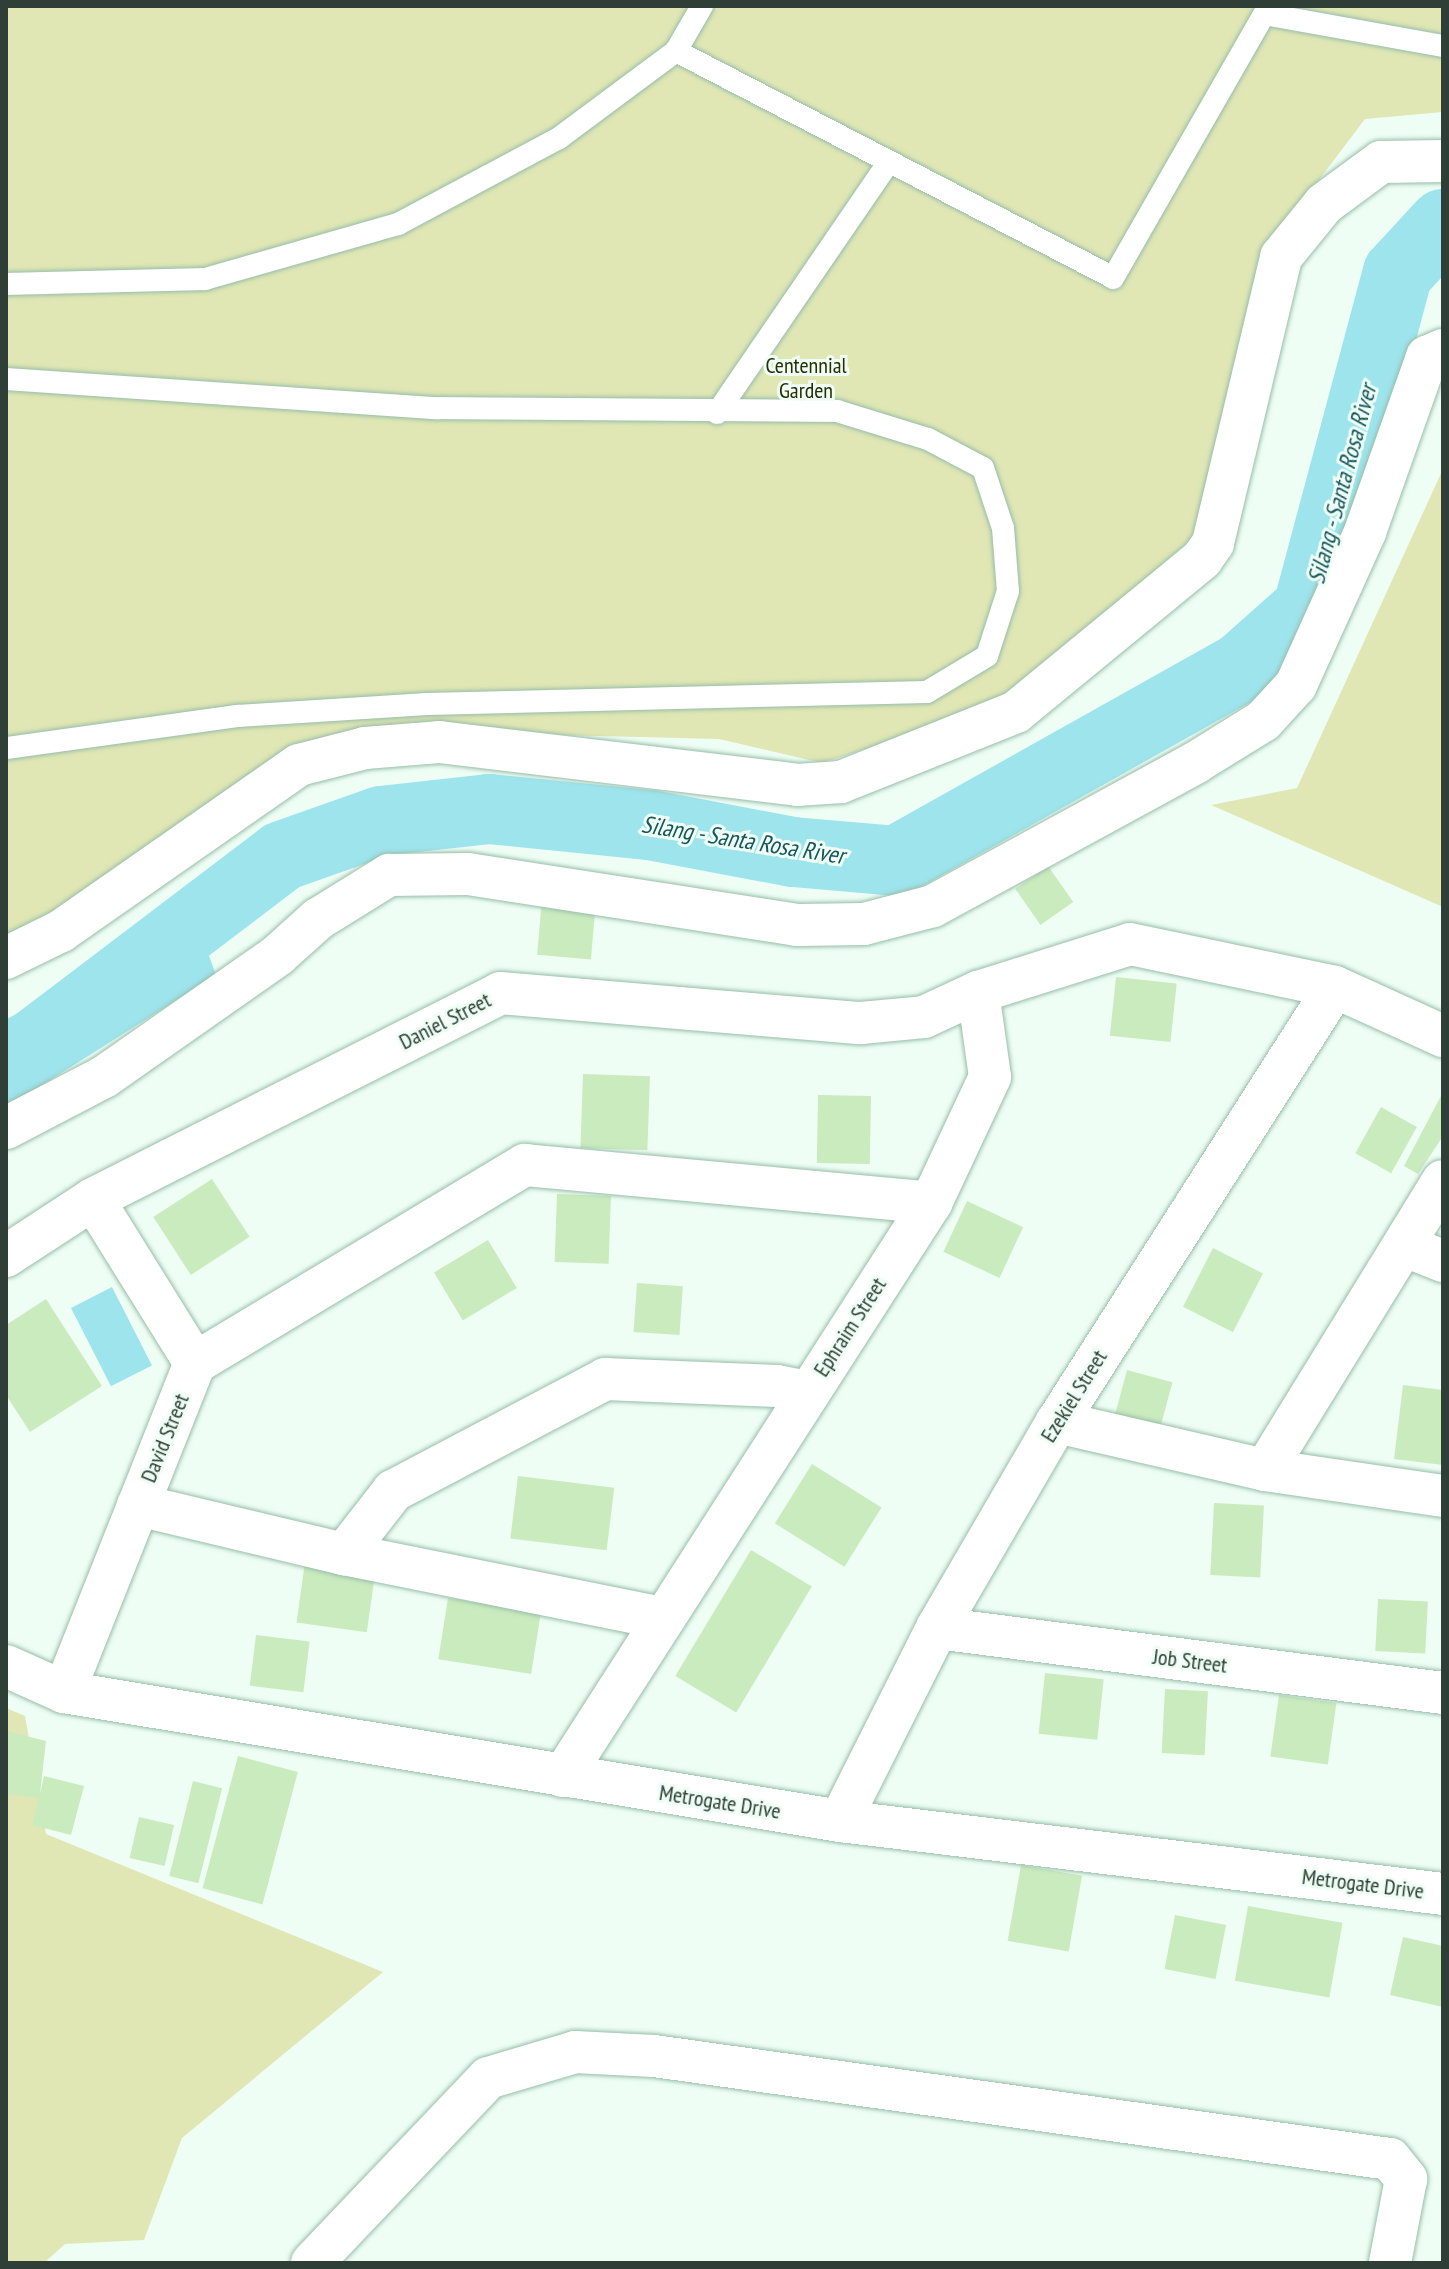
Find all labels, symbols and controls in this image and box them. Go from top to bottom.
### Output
park label: Centennial Garden [765,352,847,404]
water label: Silang - Santa Rosa River [1301,380,1383,588]
water label: Silang - Santa Rosa River [639,810,847,870]
street label: Daniel Street [395,987,495,1055]
street label: Ephraim Street [808,1273,892,1381]
street label: Ezekiel Street [1035,1345,1113,1447]
street label: David Street [135,1390,195,1486]
street label: Job Street [1151,1643,1229,1679]
street label: Metrogate Drive [657,1779,783,1825]
street label: Metrogate Drive [1301,1863,1425,1905]

